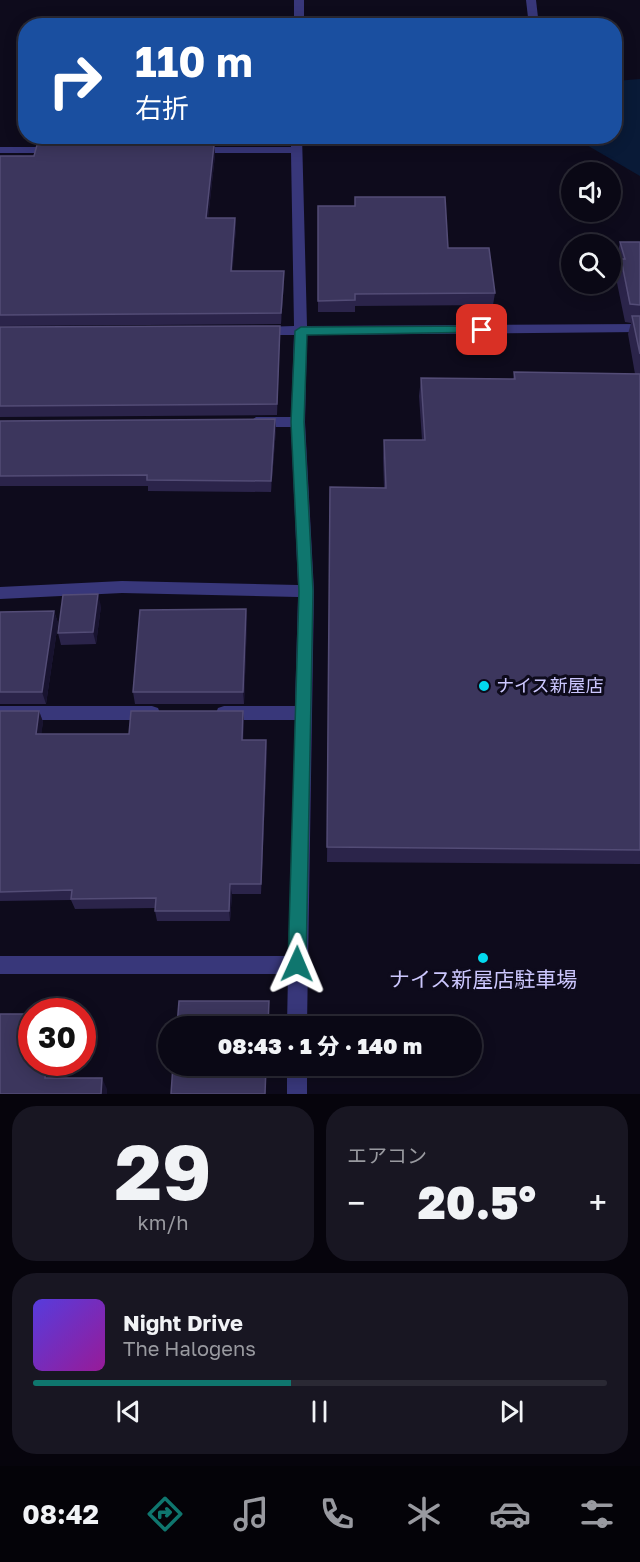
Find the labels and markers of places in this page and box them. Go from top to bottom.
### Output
pin [456,304,507,355]
place label: ナイス新屋店 [496,674,603,696]
marker: ナイス新屋店 [477,679,491,693]
marker: ナイス新屋店駐車場 [476,951,490,965]
place label: ナイス新屋店駐車場 [389,966,577,992]

